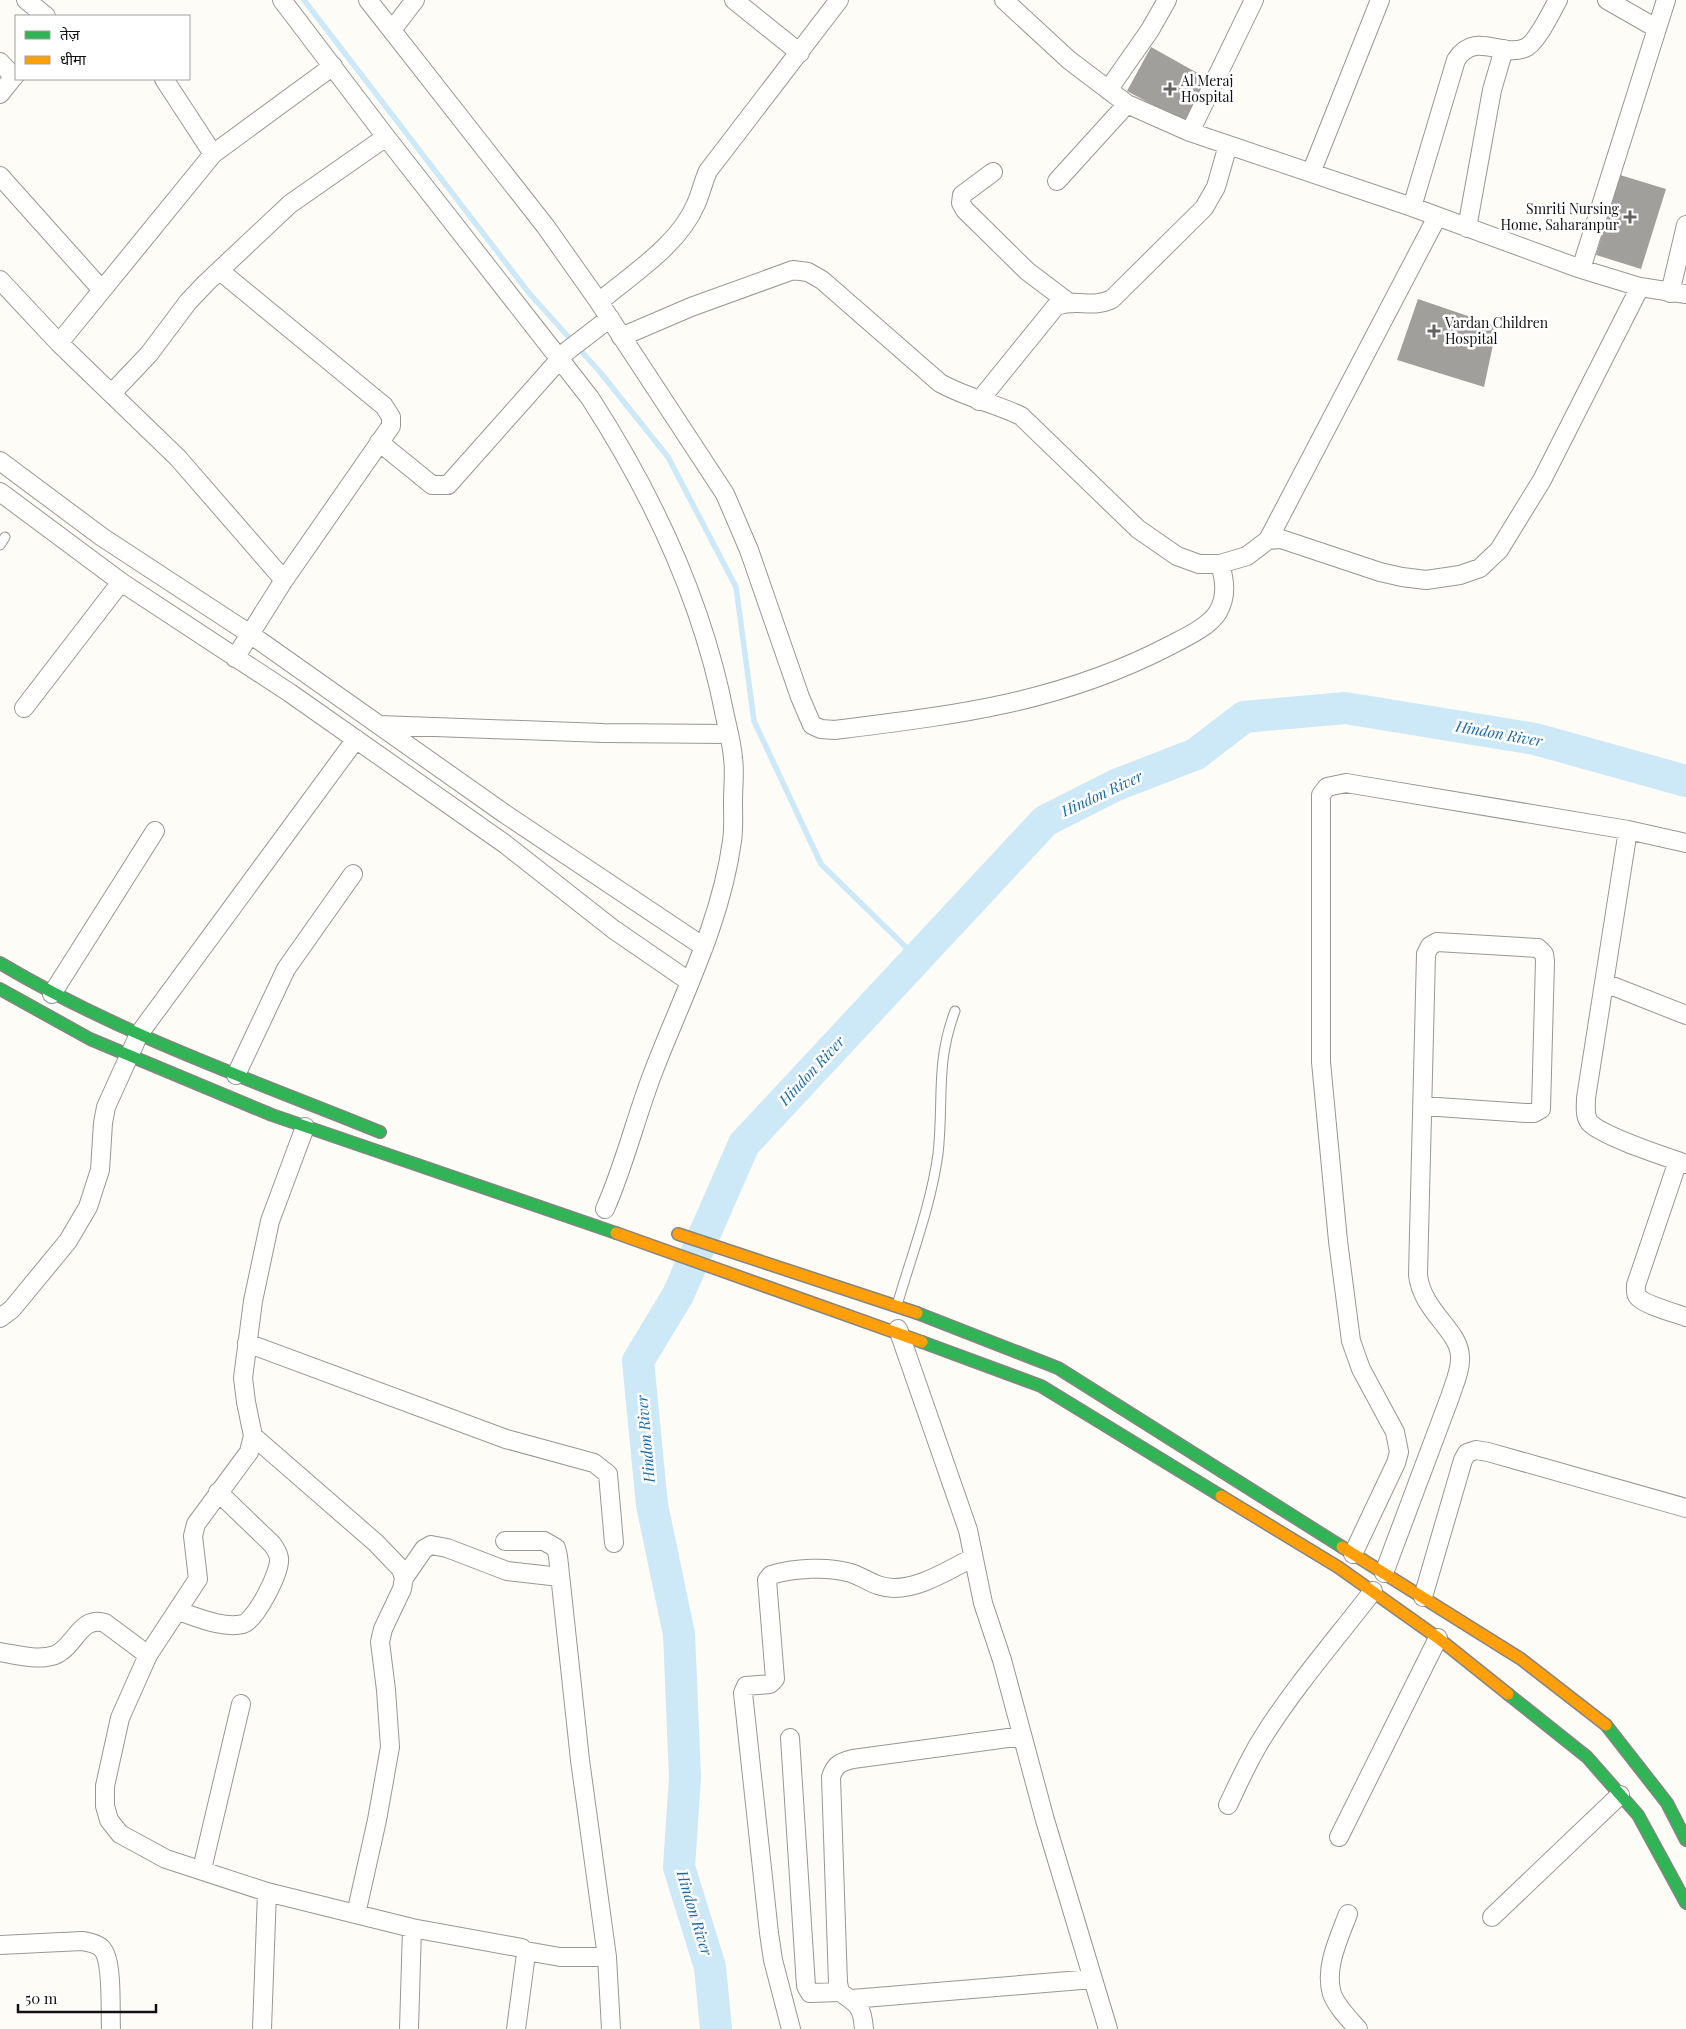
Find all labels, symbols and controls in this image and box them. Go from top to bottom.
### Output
legend [15,15,190,80]
text: तेज़ [60,24,81,44]
text: धीमा [60,49,87,69]
place label: Al Meraj Hospital [1180,71,1233,106]
marker: Al Meraj Hospital [1163,82,1177,96]
place label: Smriti Nursing Home, Saharanpur [1501,199,1620,234]
marker: Smriti Nursing Home, Saharanpur [1623,210,1637,224]
place label: Vardan Children Hospital [1444,313,1549,348]
marker: Vardan Children Hospital [1427,324,1441,338]
water label: Hindon River [1453,715,1545,751]
water label: Hindon River [1057,765,1146,821]
water label: Hindon River [773,1031,849,1110]
water label: Hindon River [631,1394,659,1485]
water label: Hindon River [672,1867,718,1958]
scale bar [18,1982,155,2014]
text: 50 m [25,1988,58,2008]

